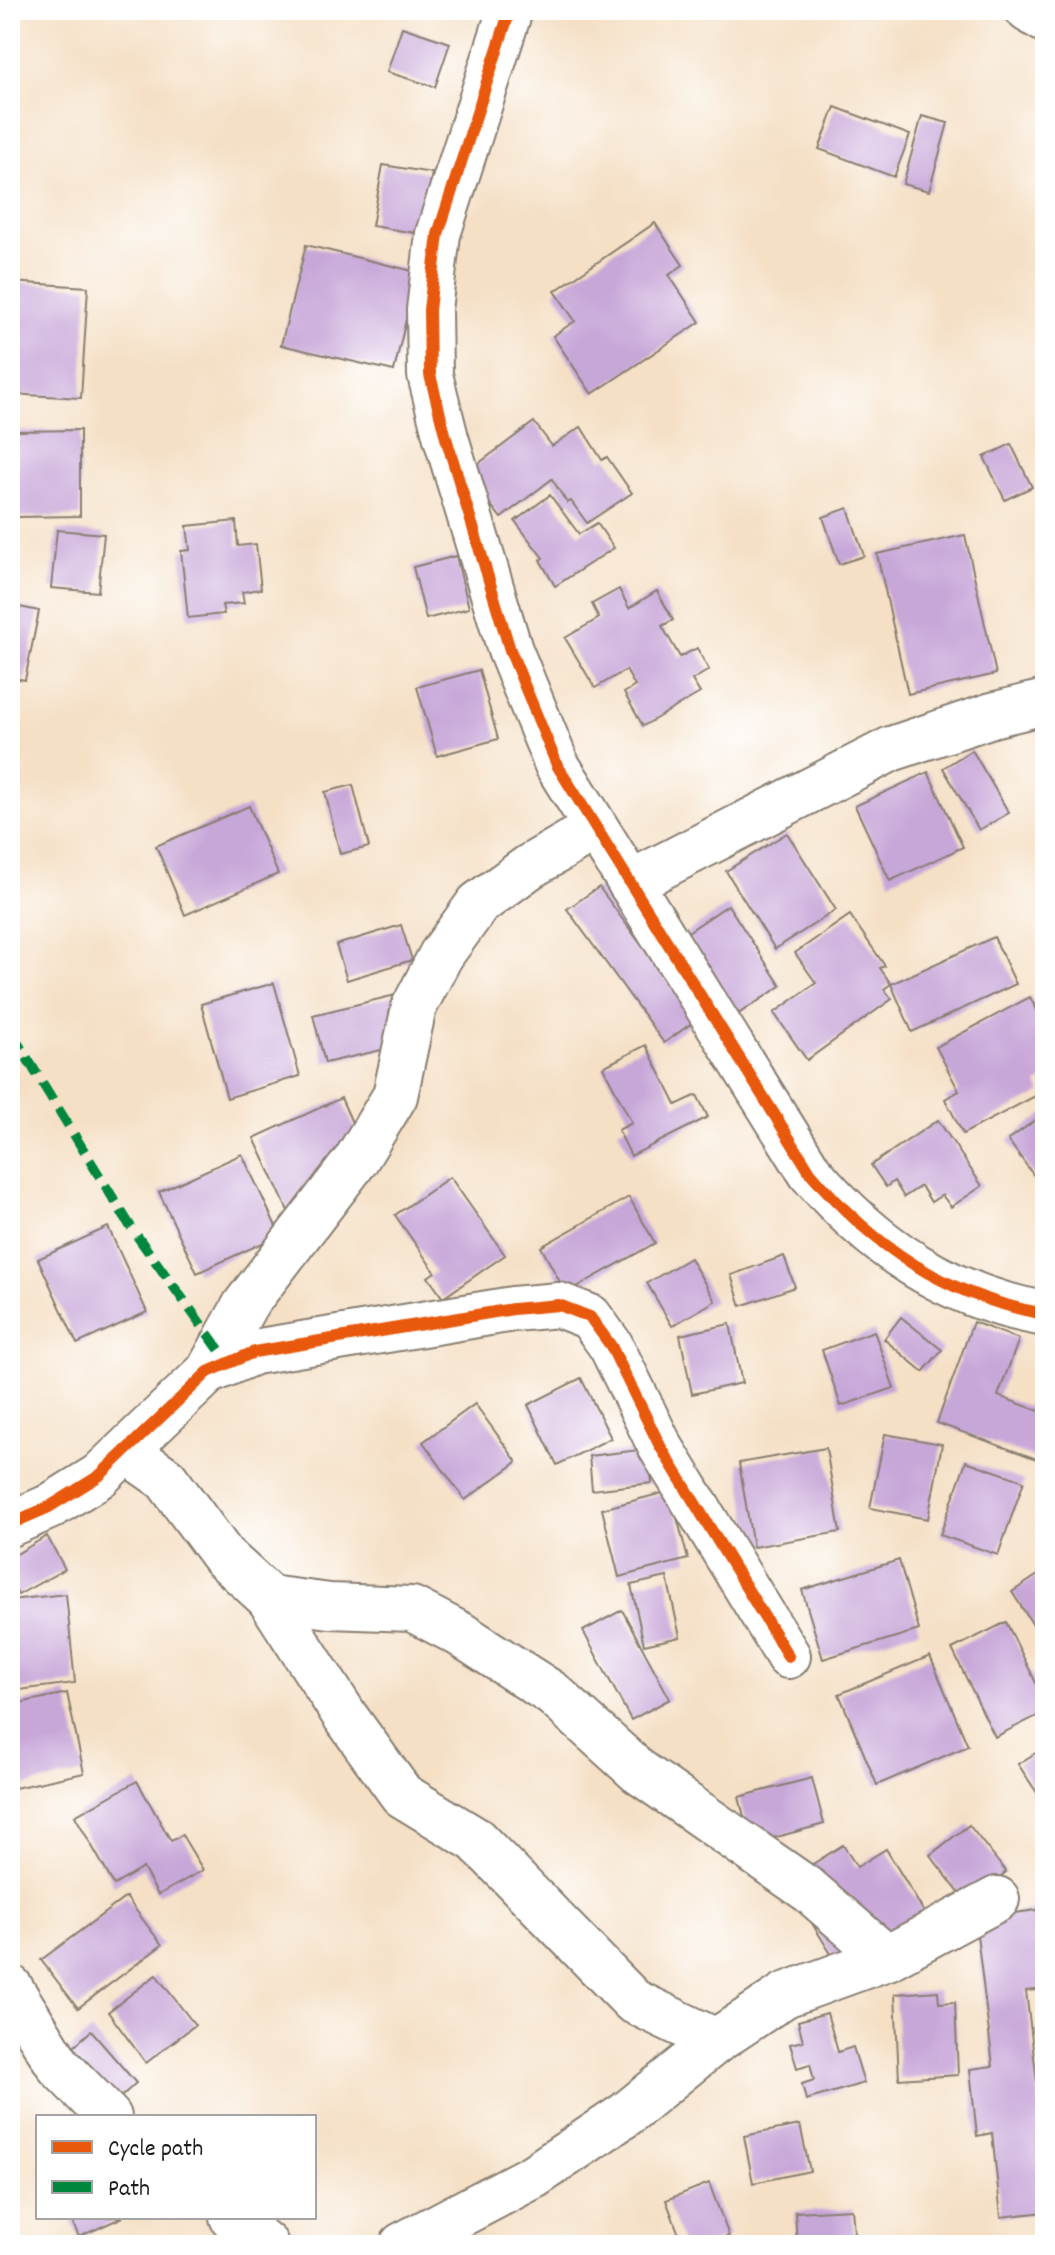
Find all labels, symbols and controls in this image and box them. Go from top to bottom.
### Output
legend [36,2115,316,2219]
text: Cycle path [108,2133,203,2167]
text: Path [108,2173,150,2207]

